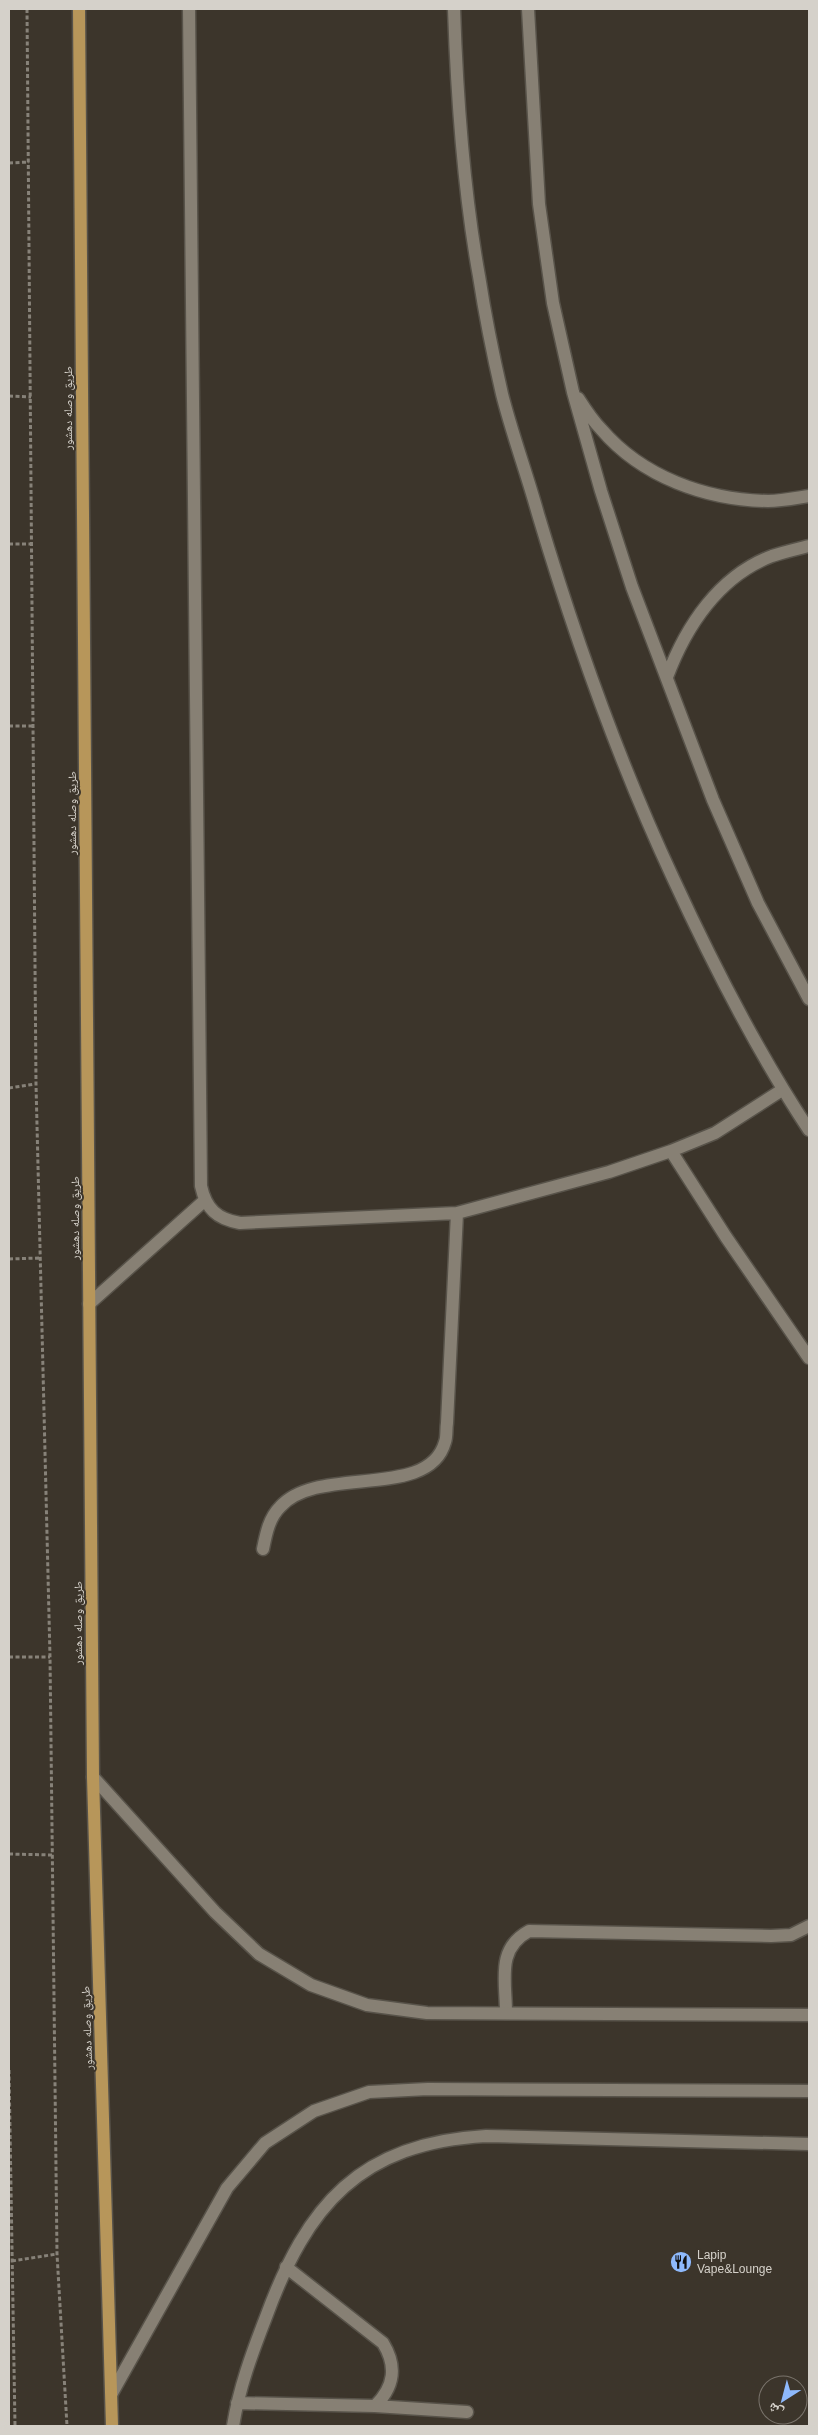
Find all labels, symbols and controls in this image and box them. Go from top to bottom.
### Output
street label: طريق وصله دهشور [61,366,75,451]
street label: طريق وصله دهشور [65,771,79,856]
street label: طريق وصله دهشور [68,1176,82,1261]
street label: طريق وصله دهشور [71,1581,85,1666]
street label: طريق وصله دهشور [79,1986,96,2071]
place label: Lapip Vape&Lounge [697,2248,773,2276]
restaurant icon: Lapip Vape&Lounge [669,2250,693,2274]
north arrow [758,2375,808,2425]
text: ش [765,2399,787,2421]

